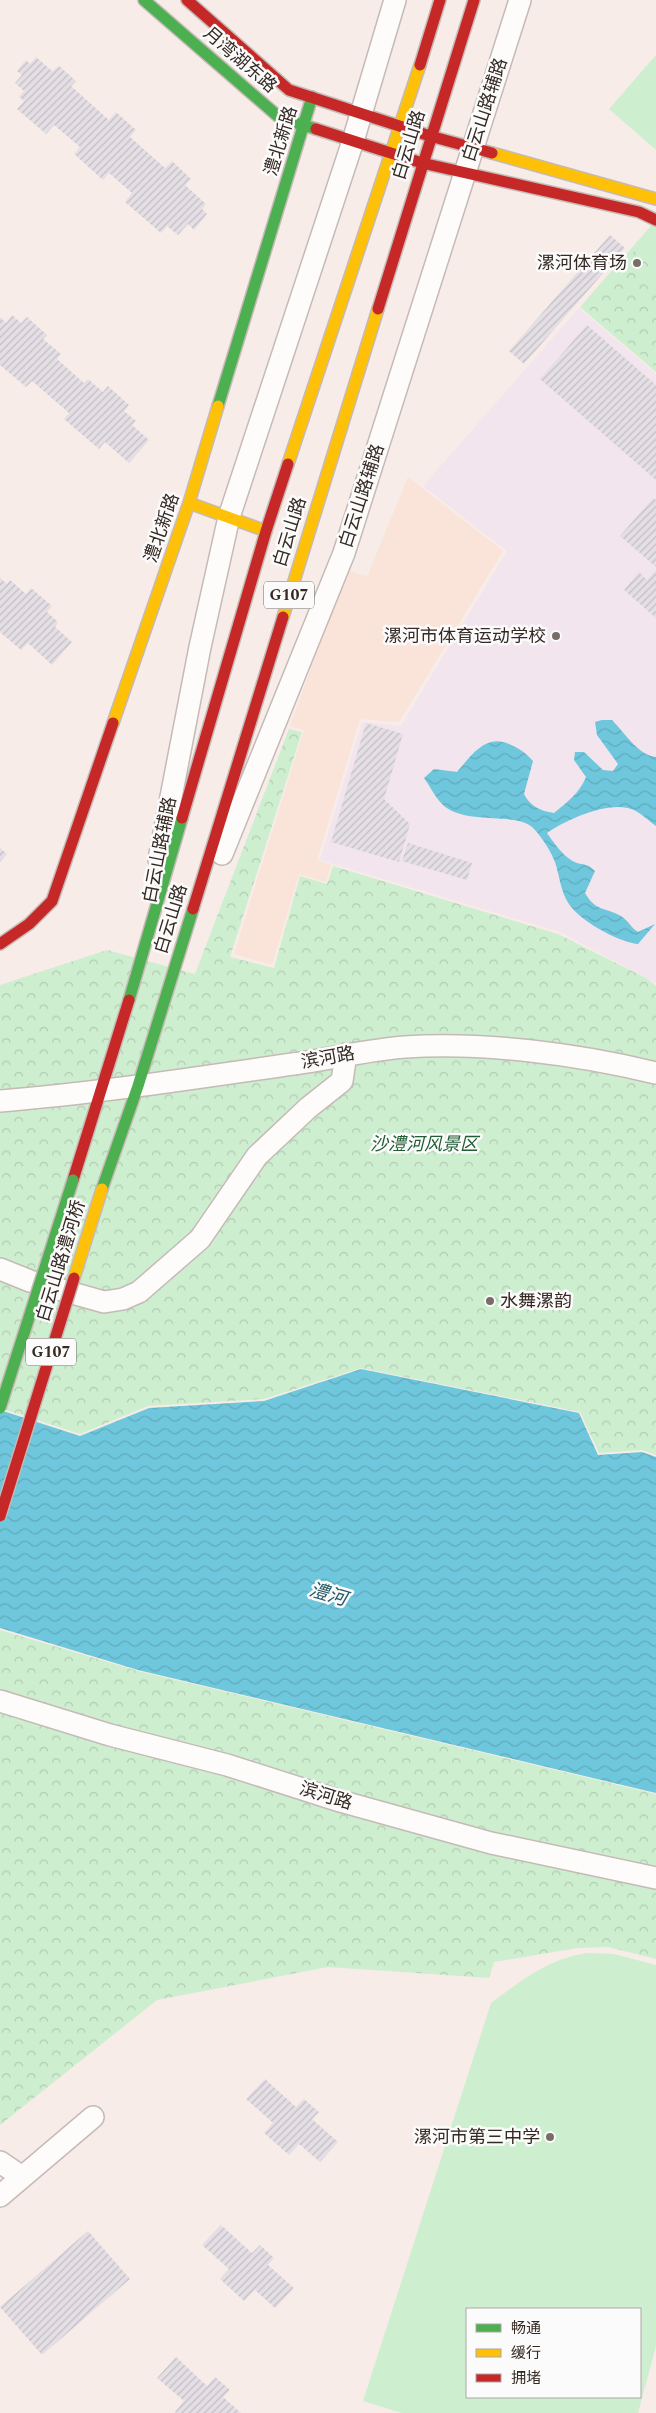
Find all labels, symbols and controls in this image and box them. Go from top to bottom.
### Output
street label: 月湾湖东路 [197,20,283,100]
street label: 白云山路辅路 [455,54,515,166]
street label: 澧北新路 [258,103,304,179]
street label: 白云山路 [386,107,432,183]
place label: 漯河体育场 [537,250,627,277]
marker: 漯河体育场 [631,257,643,269]
street label: 白云山路辅路 [332,440,392,552]
street label: 澧北新路 [138,490,186,566]
street label: 白云山路 [267,494,313,570]
road number: G107 [264,582,314,608]
place label: 漯河市体育运动学校 [384,623,546,650]
marker: 漯河市体育运动学校 [550,630,562,642]
street label: 白云山路辅路 [136,794,184,906]
street label: 白云山路 [148,881,194,957]
street label: 滨河路 [299,1040,357,1076]
park label: 沙澧河风景区 [370,1131,481,1158]
street label: 白云山路澧河桥 [30,1197,92,1325]
place label: 水舞漯韵 [500,1288,572,1315]
marker: 水舞漯韵 [484,1295,496,1307]
road number: G107 [26,1338,76,1365]
water label: 澧河 [306,1576,354,1615]
street label: 滨河路 [296,1775,356,1817]
place label: 漯河市第三中学 [414,2124,540,2151]
marker: 漯河市第三中学 [544,2131,556,2143]
legend [466,2308,641,2398]
text: 畅通 [511,2317,541,2340]
text: 缓行 [511,2342,541,2365]
text: 拥堵 [511,2367,541,2390]

